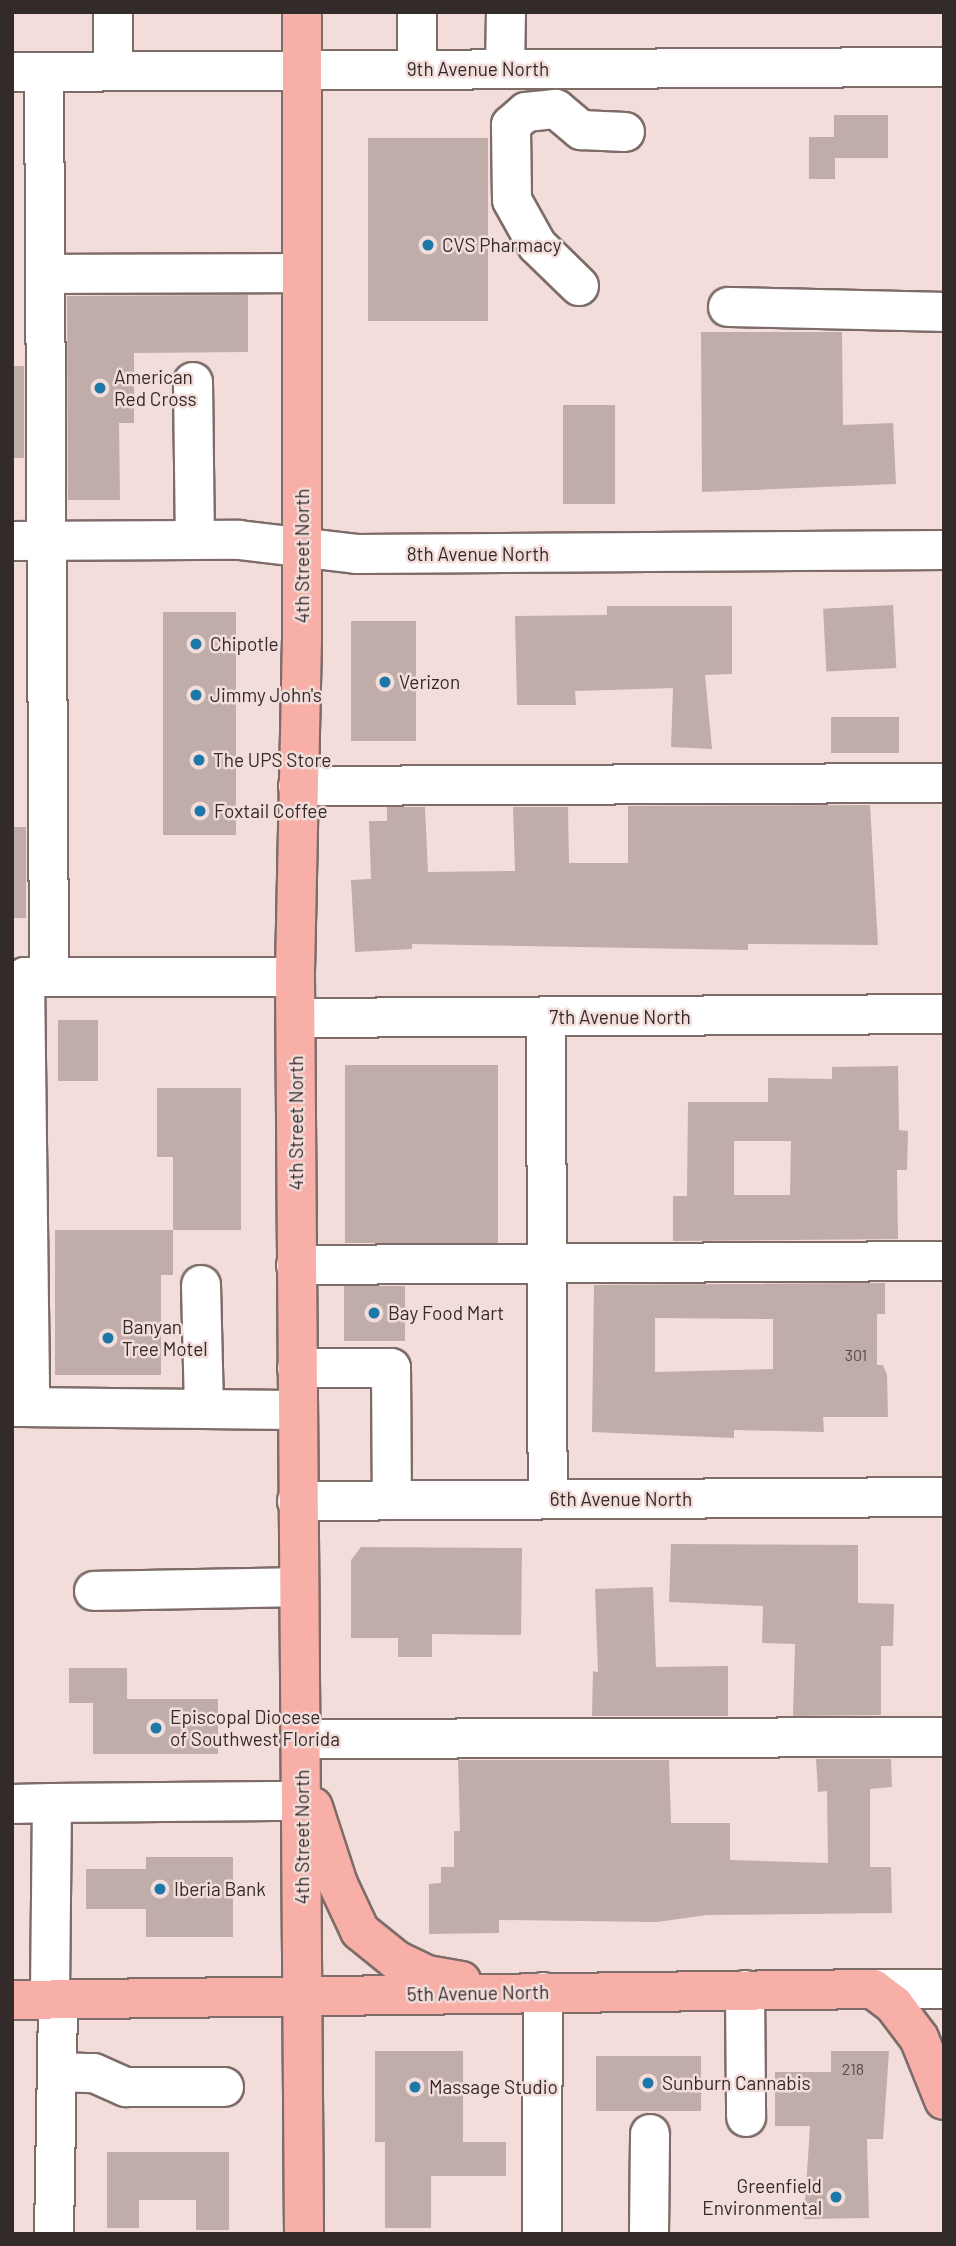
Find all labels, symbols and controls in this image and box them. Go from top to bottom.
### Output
street label: 9th Avenue North [407,58,549,80]
place label: CVS Pharmacy [442,234,561,256]
marker: CVS Pharmacy [420,237,436,253]
place label: American Red Cross [114,366,197,410]
marker: American Red Cross [92,380,108,396]
street label: 4th Street North [291,489,313,623]
street label: 8th Avenue North [407,543,549,565]
place label: Chipotle [210,633,279,655]
marker: Chipotle [188,636,204,652]
place label: Verizon [399,671,460,693]
marker: Verizon [377,674,393,690]
place label: Jimmy John's [210,684,322,706]
marker: Jimmy John's [188,687,204,703]
place label: The UPS Store [213,749,331,771]
marker: The UPS Store [191,752,207,768]
place label: Foxtail Coffee [214,800,328,822]
marker: Foxtail Coffee [192,803,208,819]
street label: 7th Avenue North [549,1006,691,1028]
street label: 4th Street North [285,1056,307,1190]
place label: Bay Food Mart [388,1302,504,1324]
marker: Bay Food Mart [366,1305,382,1321]
place label: Banyan Tree Motel [122,1316,208,1360]
marker: Banyan Tree Motel [100,1330,116,1346]
house number: 301 [845,1345,867,1365]
street label: 6th Avenue North [550,1488,692,1510]
place label: Episcopal Diocese of Southwest Florida [170,1706,340,1750]
marker: Episcopal Diocese of Southwest Florida [148,1720,164,1736]
street label: 4th Street North [291,1770,313,1904]
place label: Iberia Bank [174,1878,266,1900]
marker: Iberia Bank [152,1881,168,1897]
street label: 5th Avenue North [407,1980,549,2006]
house number: 218 [842,2059,864,2079]
place label: Sunburn Cannabis [662,2072,811,2094]
marker: Sunburn Cannabis [640,2075,656,2091]
place label: Massage Studio [429,2076,558,2098]
marker: Massage Studio [407,2079,423,2095]
place label: Greenfield Environmental [702,2175,822,2219]
marker: Greenfield Environmental [828,2189,844,2205]

